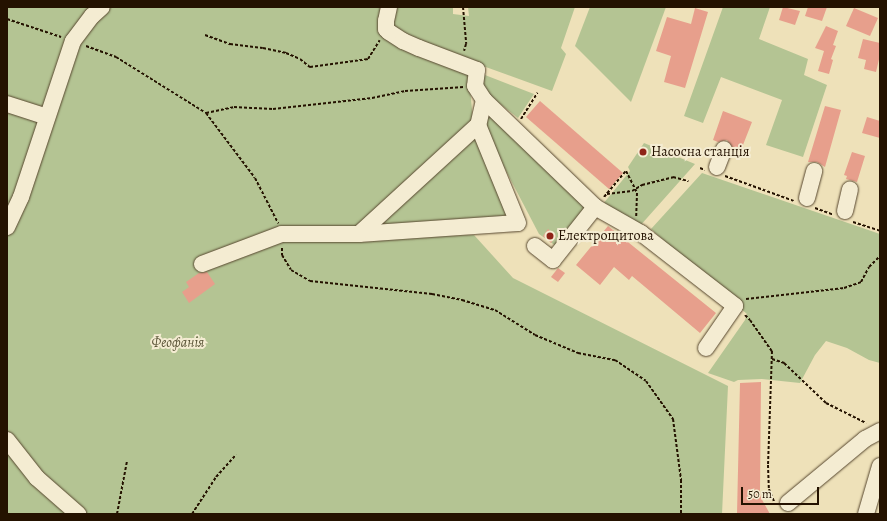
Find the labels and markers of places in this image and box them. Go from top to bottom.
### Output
place label: Насосна станція [651,144,749,160]
marker: Насосна станція [638,147,648,157]
place label: Електрощитова [558,228,654,244]
marker: Електрощитова [545,231,555,241]

